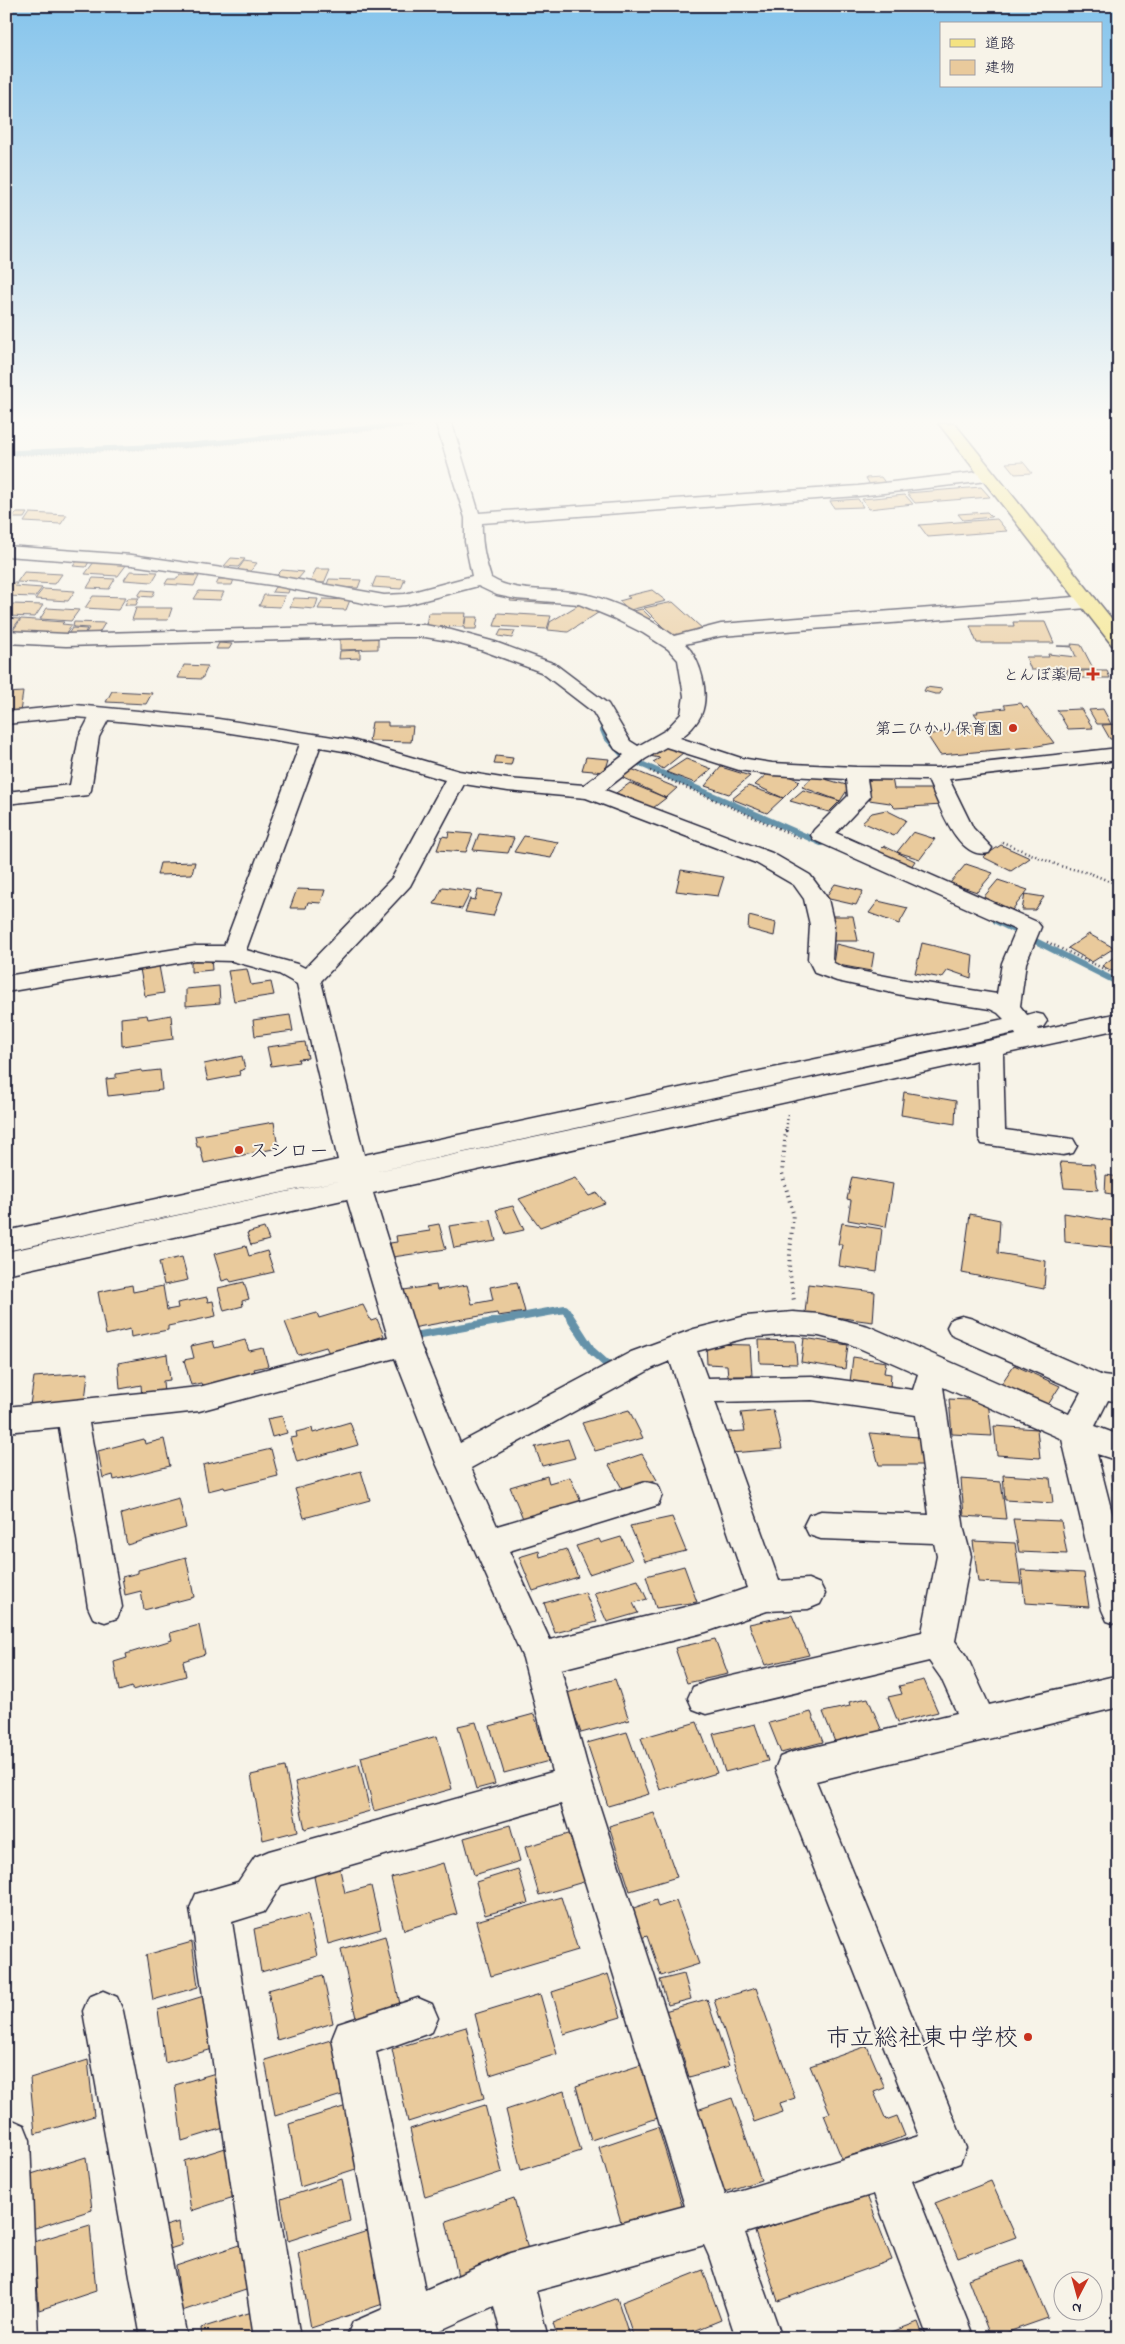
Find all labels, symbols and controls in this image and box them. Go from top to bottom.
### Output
legend [940,22,1102,88]
text: 道路 [985,33,1015,55]
text: 建物 [985,57,1015,79]
place label: とんぼ薬局 [1003,664,1083,688]
marker: とんぼ薬局 [1087,668,1099,680]
place label: 第二ひかり保育園 [875,718,1003,742]
marker: 第二ひかり保育園 [1007,722,1019,734]
place label: スシロー [249,1138,329,1167]
marker: スシロー [233,1144,245,1156]
place label: 市立総社東中学校 [826,2022,1018,2057]
marker: 市立総社東中学校 [1022,2031,1034,2043]
north arrow [1052,2272,1102,2322]
text: N [1071,2297,1083,2318]

